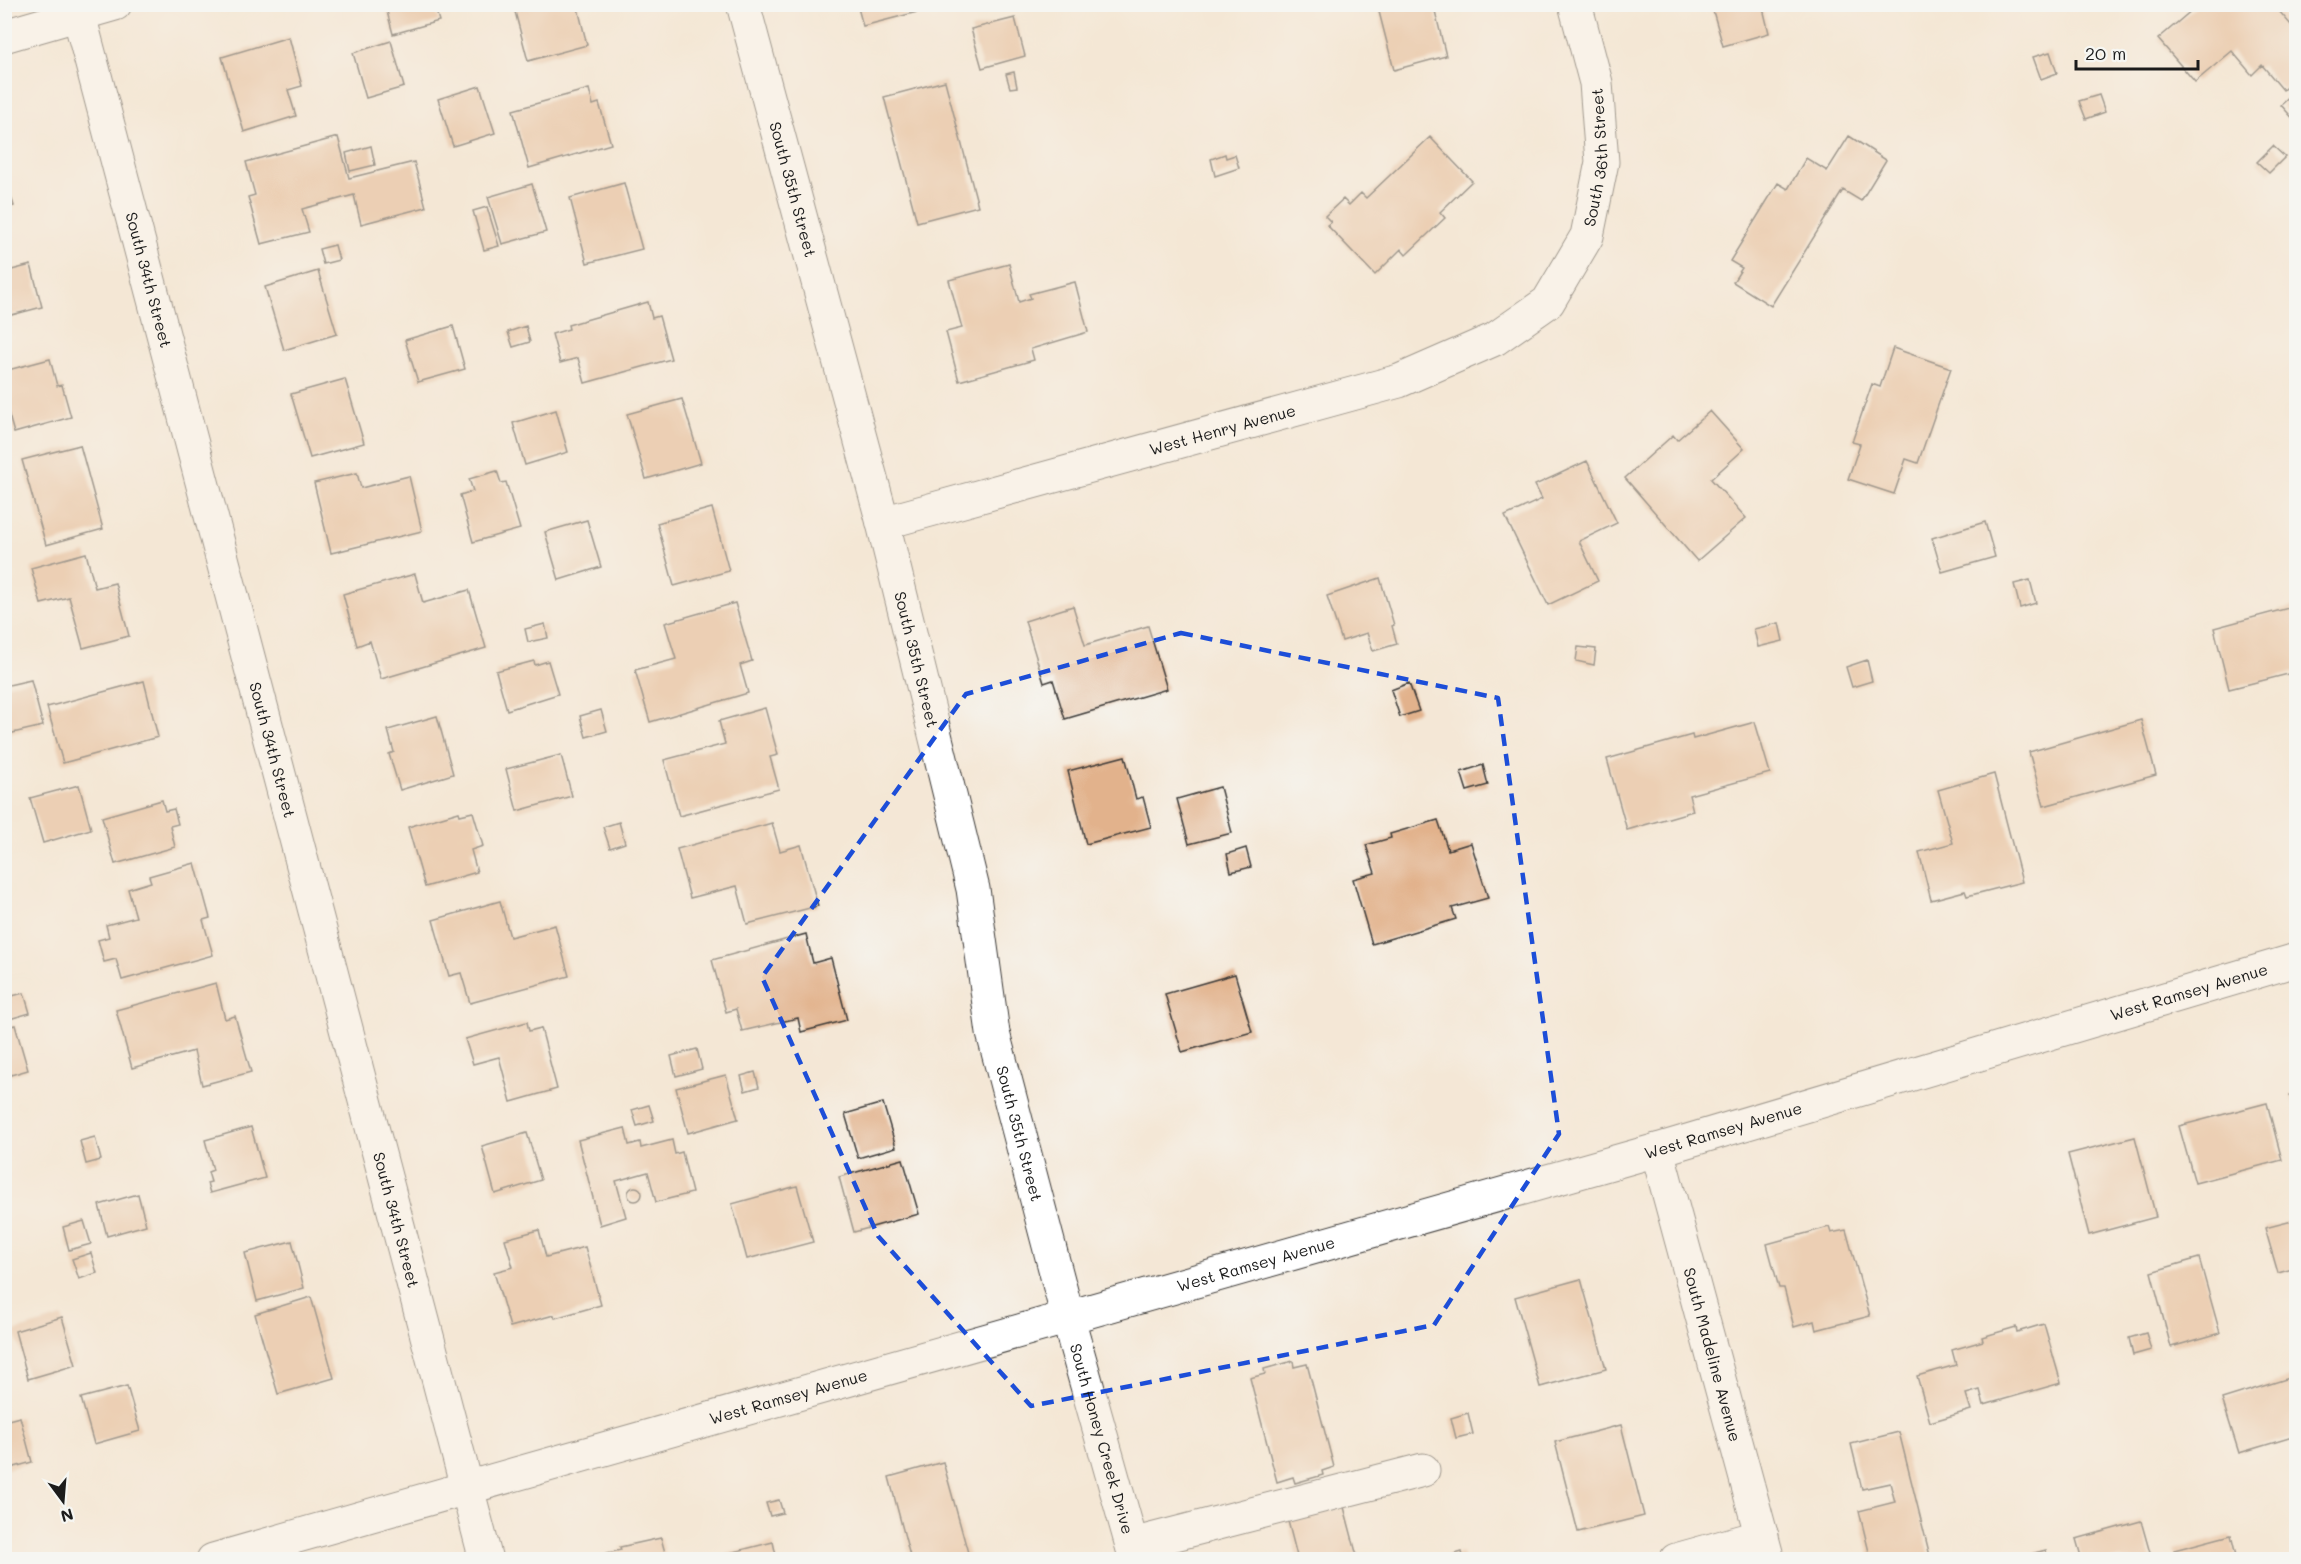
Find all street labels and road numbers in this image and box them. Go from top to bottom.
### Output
street label: South 36th Street [1578,87,1612,228]
street label: South 35th Street [765,119,822,259]
street label: South 34th Street [121,210,177,350]
street label: West Henry Avenue [1147,399,1298,459]
street label: South 35th Street [890,589,944,729]
street label: South 34th Street [245,680,301,820]
street label: West Ramsey Avenue [2107,958,2270,1025]
street label: South 35th Street [992,1064,1048,1204]
street label: West Ramsey Avenue [1642,1097,1804,1163]
street label: South 34th Street [369,1150,425,1290]
street label: West Ramsey Avenue [1174,1231,1337,1296]
street label: South Madeline Avenue [1679,1265,1746,1444]
street label: South Honey Creek Drive [1066,1341,1139,1536]
street label: West Ramsey Avenue [707,1364,870,1429]

